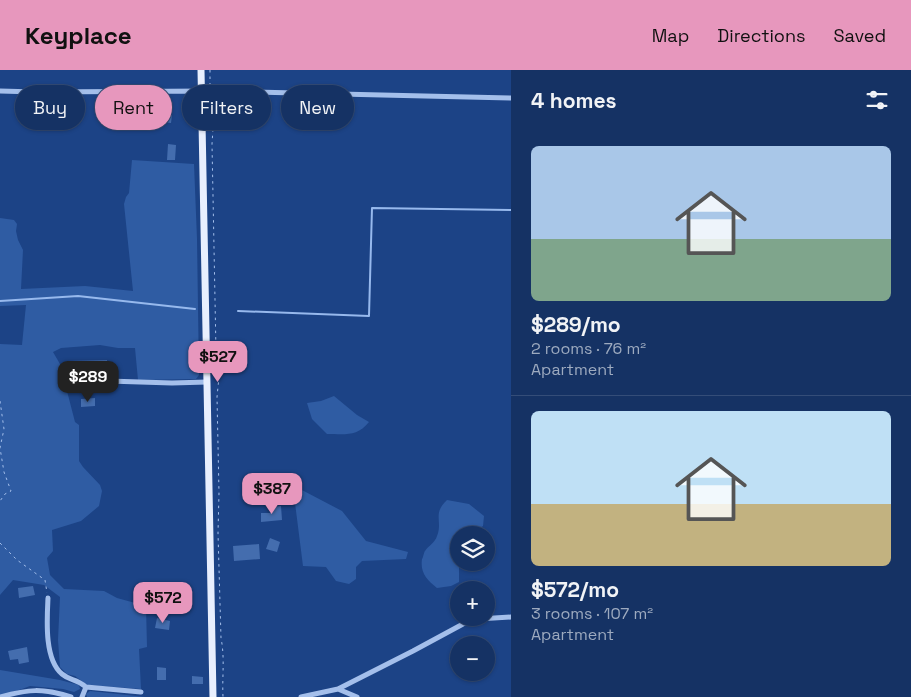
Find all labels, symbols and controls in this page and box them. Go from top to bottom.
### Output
text: Keyplace [25,20,132,51]
text: Map [652,24,689,47]
text: Directions [717,24,806,47]
text: Saved [834,24,886,47]
chip: Buy [15,85,85,130]
chip: Rent [95,85,172,130]
chip: Filters [182,85,271,130]
chip: New [281,85,354,130]
icon: filters [863,86,891,114]
text: 4 homes [531,87,617,114]
icon: home [666,178,756,268]
text: $289/mo [531,311,621,338]
text: 2 rooms · 76 m² [531,338,646,359]
pin: $527 [188,340,248,383]
text: $527 [199,346,237,367]
text: Apartment [531,359,614,380]
pin: $289 [58,360,118,403]
text: $289 [69,366,107,387]
icon: home [666,444,756,534]
pin: $387 [242,472,302,515]
text: $387 [253,478,291,499]
map controls [450,526,495,681]
button: layers [450,526,495,571]
text: $572/mo [531,576,619,603]
button: + [450,581,495,626]
pin: $572 [133,582,193,624]
text: $572 [144,587,182,608]
text: 3 rooms · 107 m² [531,603,653,624]
text: Apartment [531,624,614,645]
button: − [450,636,495,681]

